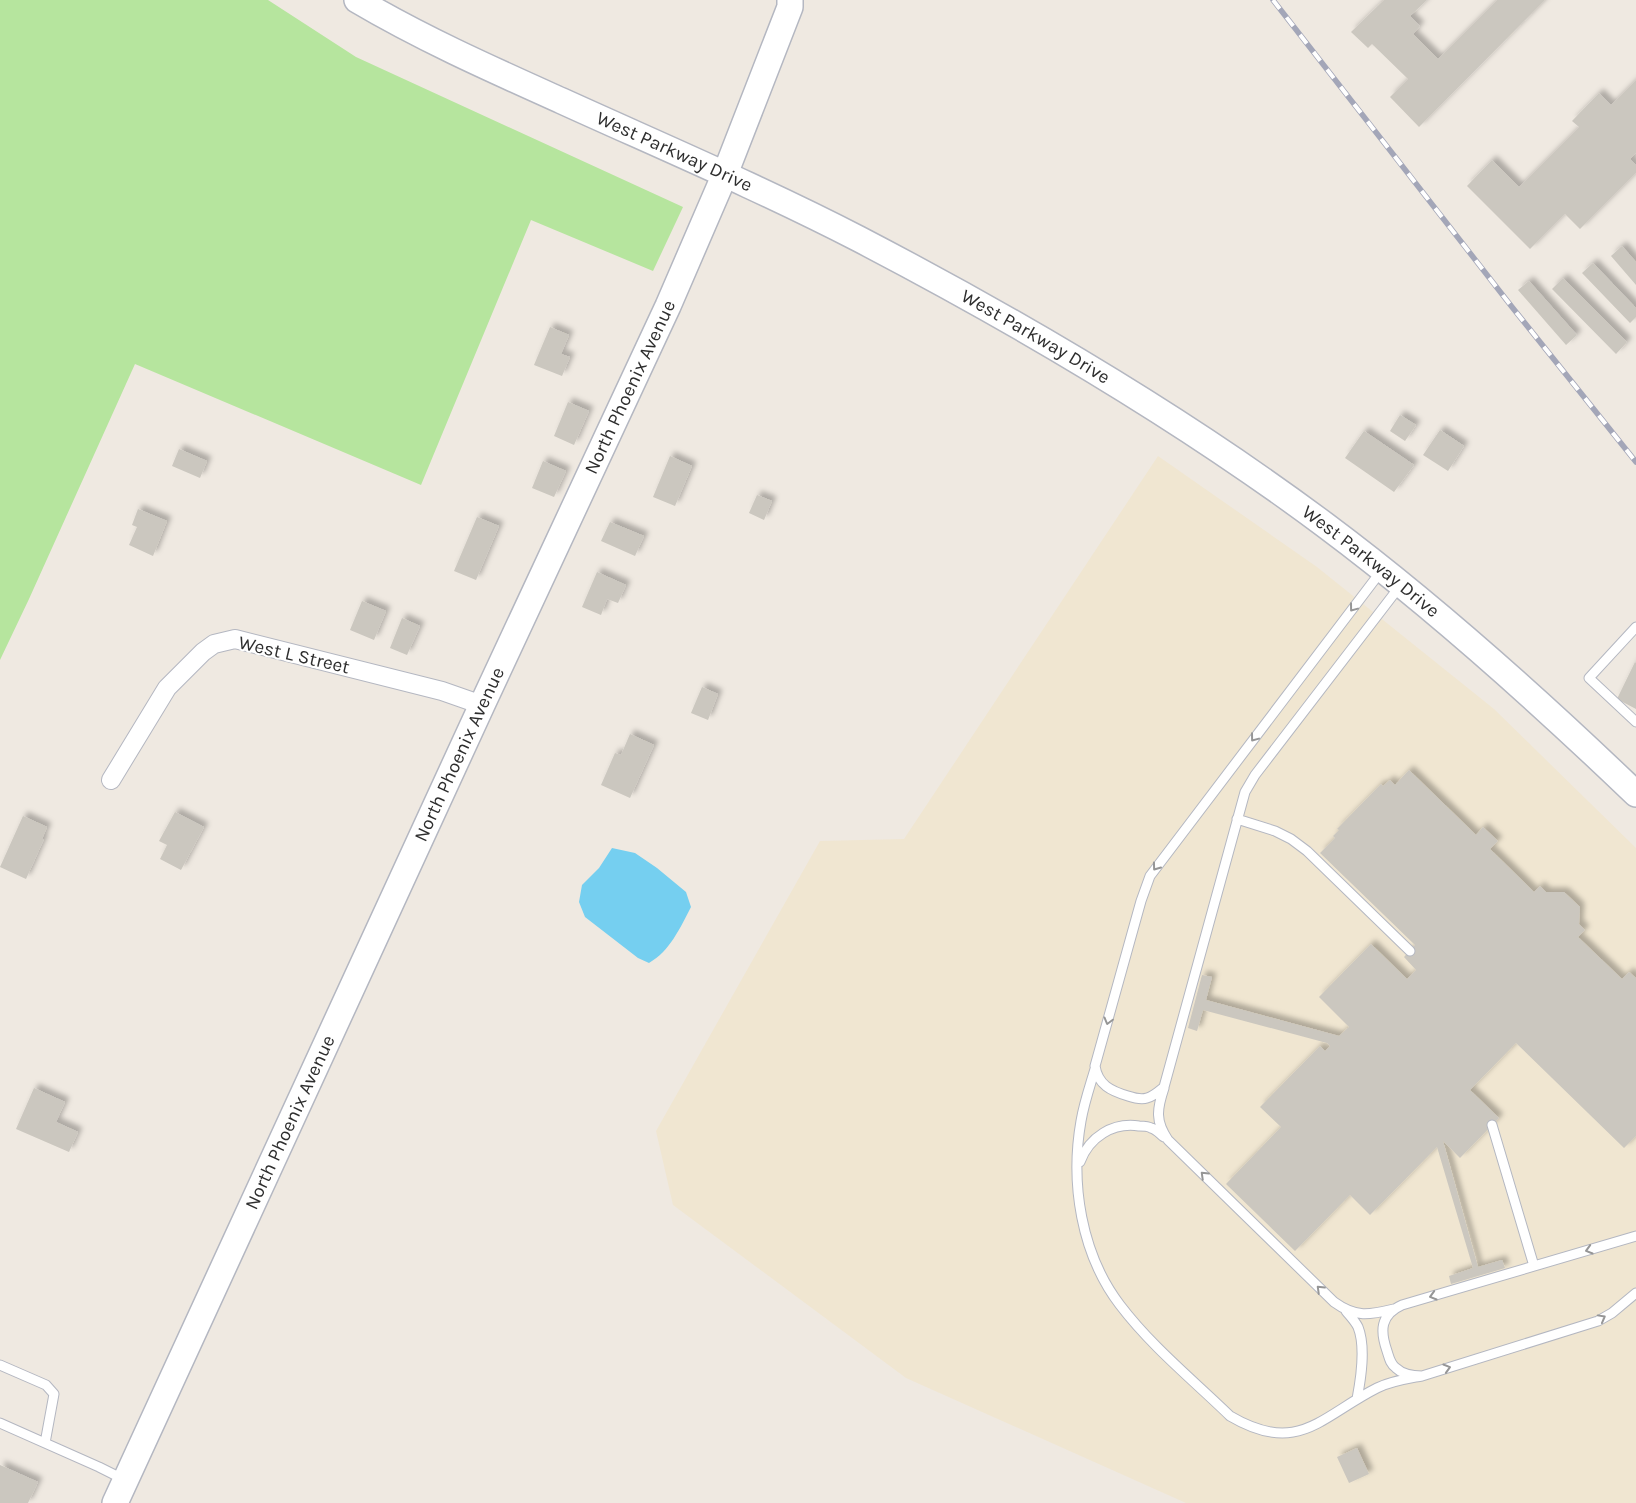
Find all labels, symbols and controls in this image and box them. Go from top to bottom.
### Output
street label: West Parkway Drive [593,107,756,196]
street label: West Parkway Drive [957,285,1114,389]
street label: North Phoenix Avenue [580,297,680,478]
street label: West Parkway Drive [1298,501,1444,622]
one-way arrow [1350,602,1358,611]
street label: West L Street [236,632,352,678]
street label: North Phoenix Avenue [410,664,509,845]
one-way arrow [1252,732,1260,741]
one-way arrow [1153,861,1162,871]
one-way arrow [1103,1017,1113,1025]
street label: North Phoenix Avenue [240,1032,340,1213]
one-way arrow [1201,1172,1210,1181]
one-way arrow [1586,1245,1594,1255]
one-way arrow [1317,1285,1326,1294]
one-way arrow [1430,1291,1438,1301]
one-way arrow [1596,1314,1605,1324]
one-way arrow [1443,1363,1451,1373]

